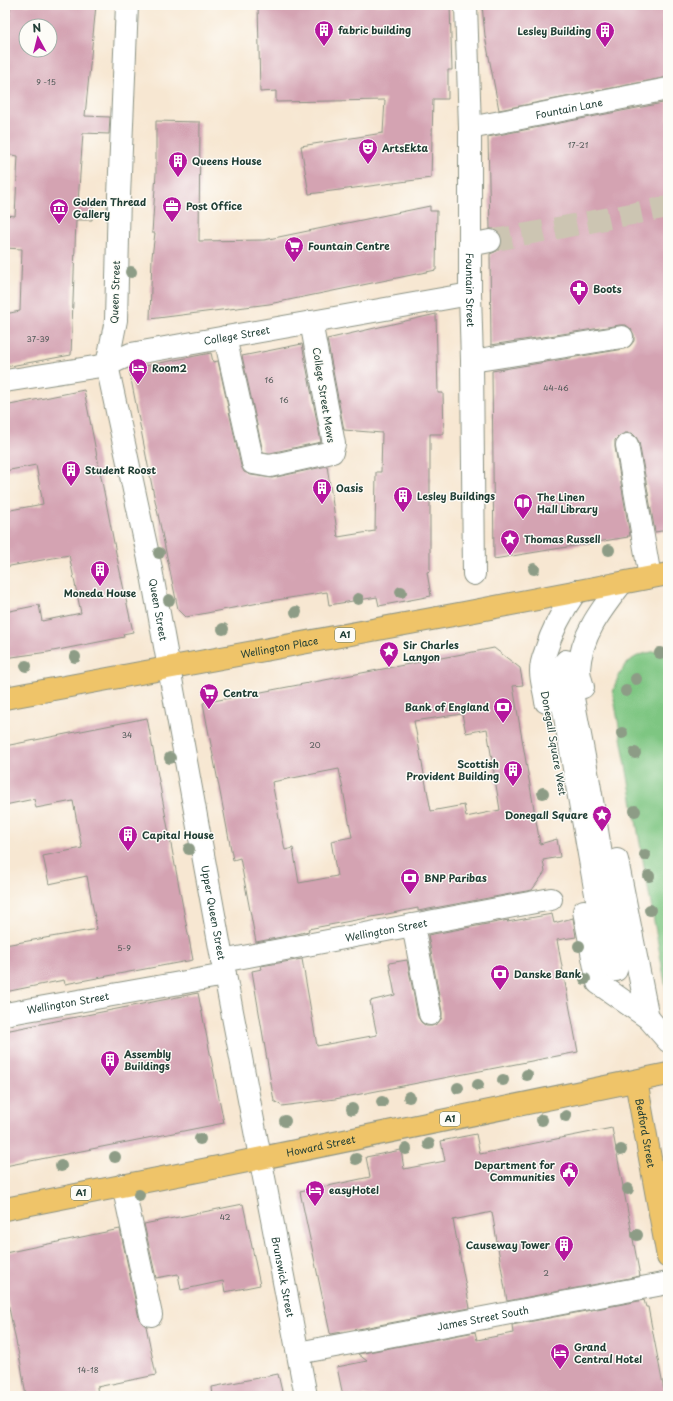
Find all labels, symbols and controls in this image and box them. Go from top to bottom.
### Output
north arrow [18,18,58,58]
text: N [31,19,42,37]
building icon: fabric building [313,19,335,47]
building icon: Lesley Building [594,20,616,48]
place label: fabric building [338,22,411,37]
place label: Lesley Building [518,23,591,39]
house number: 9 -15 [36,76,56,88]
street label: Fountain Lane [534,94,605,122]
theatre icon: ArtsEkta [357,137,379,165]
house number: 17-21 [568,139,589,151]
place label: ArtsEkta [381,140,428,155]
building icon: Queens House [167,150,189,178]
place label: Queens House [192,153,262,168]
place label: Golden Thread Gallery [73,194,146,221]
office icon: Post Office [161,195,183,223]
museum icon: Golden Thread Gallery [48,197,70,225]
place label: Post Office [186,198,243,213]
supermarket icon: Fountain Centre [283,235,305,263]
place label: Fountain Centre [308,238,390,253]
street label: Fountain Street [463,253,479,327]
street label: Queen Street [106,260,123,324]
pharmacy icon: Boots [568,278,590,306]
place label: Boots [593,281,622,296]
street label: College Street [202,322,271,348]
house number: 37-39 [27,333,50,345]
street label: College Street Mews [310,346,340,444]
hotel icon: Room2 [127,357,149,385]
place label: Room2 [152,360,187,375]
house number: 16 [264,374,274,386]
house number: 44-46 [543,382,569,394]
house number: 16 [279,394,289,406]
building icon: Student Roost [60,459,82,487]
place label: Student Roost [85,462,156,477]
building icon: Oasis [311,477,333,505]
place label: Oasis [336,480,363,495]
building icon: Lesley Buildings [392,485,414,513]
place label: Lesley Buildings [417,488,495,504]
place label: The Linen Hall Library [537,489,598,516]
library icon: The Linen Hall Library [512,492,534,520]
place icon: Thomas Russell [499,528,521,556]
place label: Thomas Russell [524,531,601,546]
building icon: Moneda House [89,559,111,587]
street label: Queen Street [146,577,172,642]
place label: Moneda House [64,585,137,600]
road number: A1 [335,628,355,642]
street label: Wellington Place [239,632,319,661]
place label: Sir Charles Lanyon [403,637,459,664]
place icon: Sir Charles Lanyon [378,640,400,668]
supermarket icon: Centra [198,682,220,710]
place label: Centra [223,685,259,700]
street label: Donegall Square West [538,689,571,796]
bank icon: Bank of England [492,696,514,724]
place label: Bank of England [405,699,489,714]
house number: 34 [122,729,132,741]
house number: 20 [309,739,321,751]
place label: Scottish Provident Building [406,756,499,783]
building icon: Scottish Provident Building [502,759,524,787]
place icon: Donegall Square [591,804,613,832]
place label: Donegall Square [505,807,589,822]
building icon: Capital House [117,824,139,852]
place label: Capital House [142,827,214,842]
street label: Upper Queen Street [198,864,230,961]
bank icon: BNP Paribas [399,867,421,895]
place label: BNP Paribas [424,870,487,885]
street label: Wellington Street [344,915,428,945]
house number: 5-9 [117,942,131,954]
bank icon: Danske Bank [489,963,511,991]
place label: Danske Bank [514,966,582,981]
street label: Wellington Street [26,988,110,1017]
place label: Assembly Buildings [123,1046,171,1073]
building icon: Assembly Buildings [99,1049,121,1077]
street label: Bedford Street [632,1097,660,1169]
road number: A1 [440,1112,460,1126]
street label: Howard Street [285,1131,357,1160]
place label: Department for Communities [474,1157,556,1184]
public building icon: Department for Communities [558,1160,580,1188]
hotel icon: easyHotel [304,1179,326,1207]
place label: easyHotel [329,1182,379,1198]
road number: A1 [71,1186,91,1200]
house number: 42 [220,1211,231,1223]
building icon: Causeway Tower [553,1234,575,1262]
street label: Brunswick Street [269,1235,299,1318]
place label: Causeway Tower [466,1237,551,1253]
house number: 2 [543,1267,549,1279]
street label: James Street South [435,1301,530,1334]
place label: Grand Central Hotel [574,1339,642,1366]
hotel icon: Grand Central Hotel [549,1342,571,1370]
house number: 14-18 [77,1364,99,1376]

